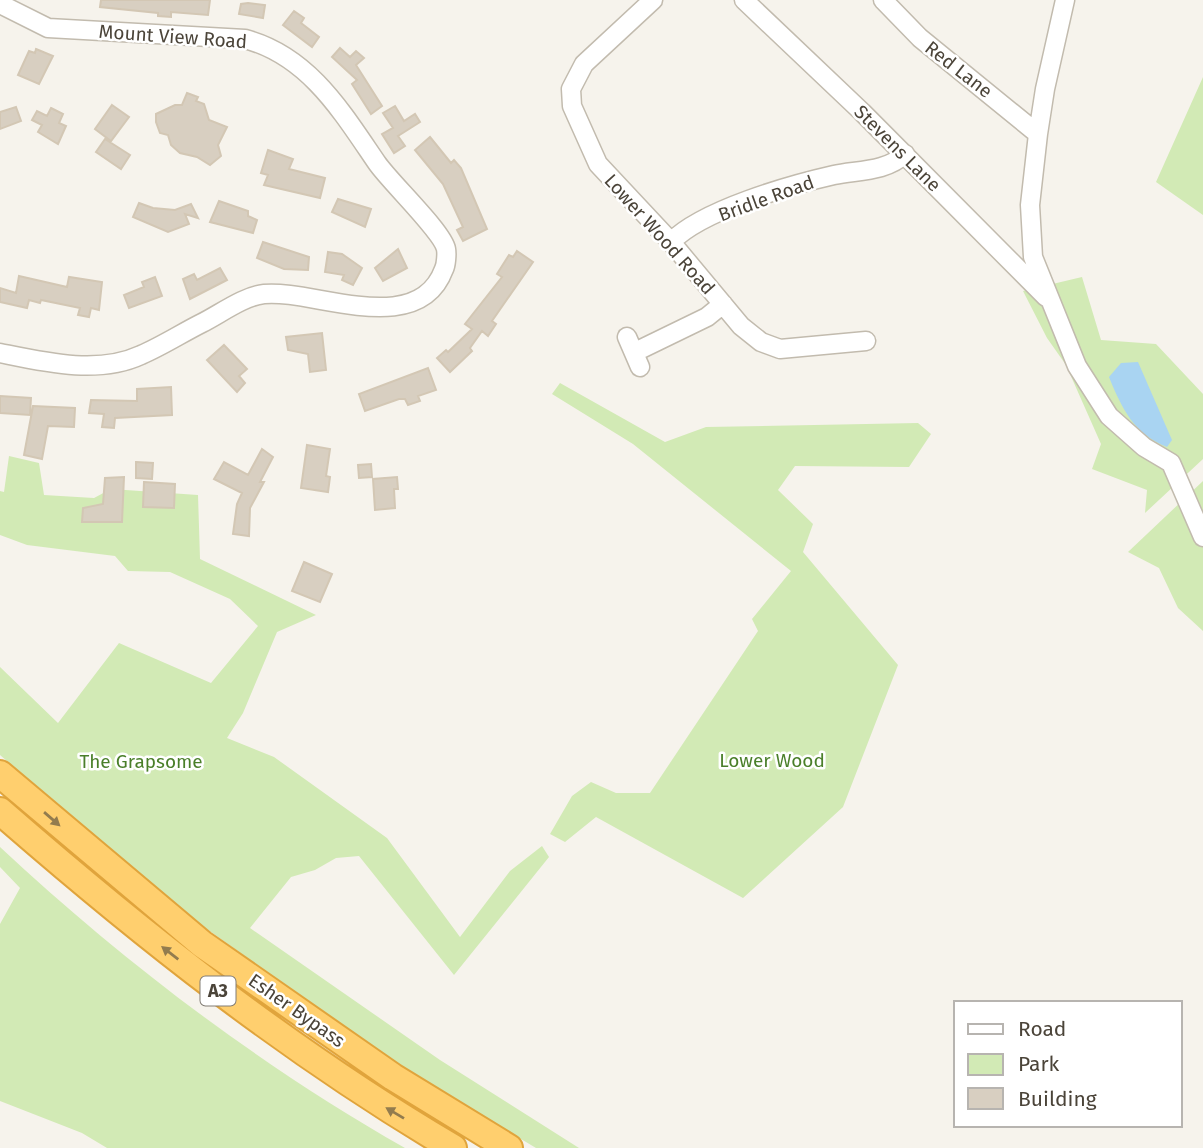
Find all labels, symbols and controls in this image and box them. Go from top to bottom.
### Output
street label: Mount View Road [98,20,248,53]
street label: Red Lane [920,36,997,103]
street label: Stevens Lane [850,100,946,196]
street label: Lower Wood Road [599,169,720,299]
street label: Bridle Road [715,171,817,226]
park label: Lower Wood [719,749,825,772]
park label: The Grapsome [79,750,203,773]
one-way arrow [43,811,60,826]
one-way arrow [161,945,179,960]
street label: Esher Bypass [244,969,349,1052]
road number: A3 [200,976,235,1006]
legend [954,1001,1182,1127]
text: Road [1018,1016,1066,1042]
text: Park [1018,1051,1060,1077]
text: Building [1018,1086,1097,1112]
one-way arrow [385,1107,404,1120]

